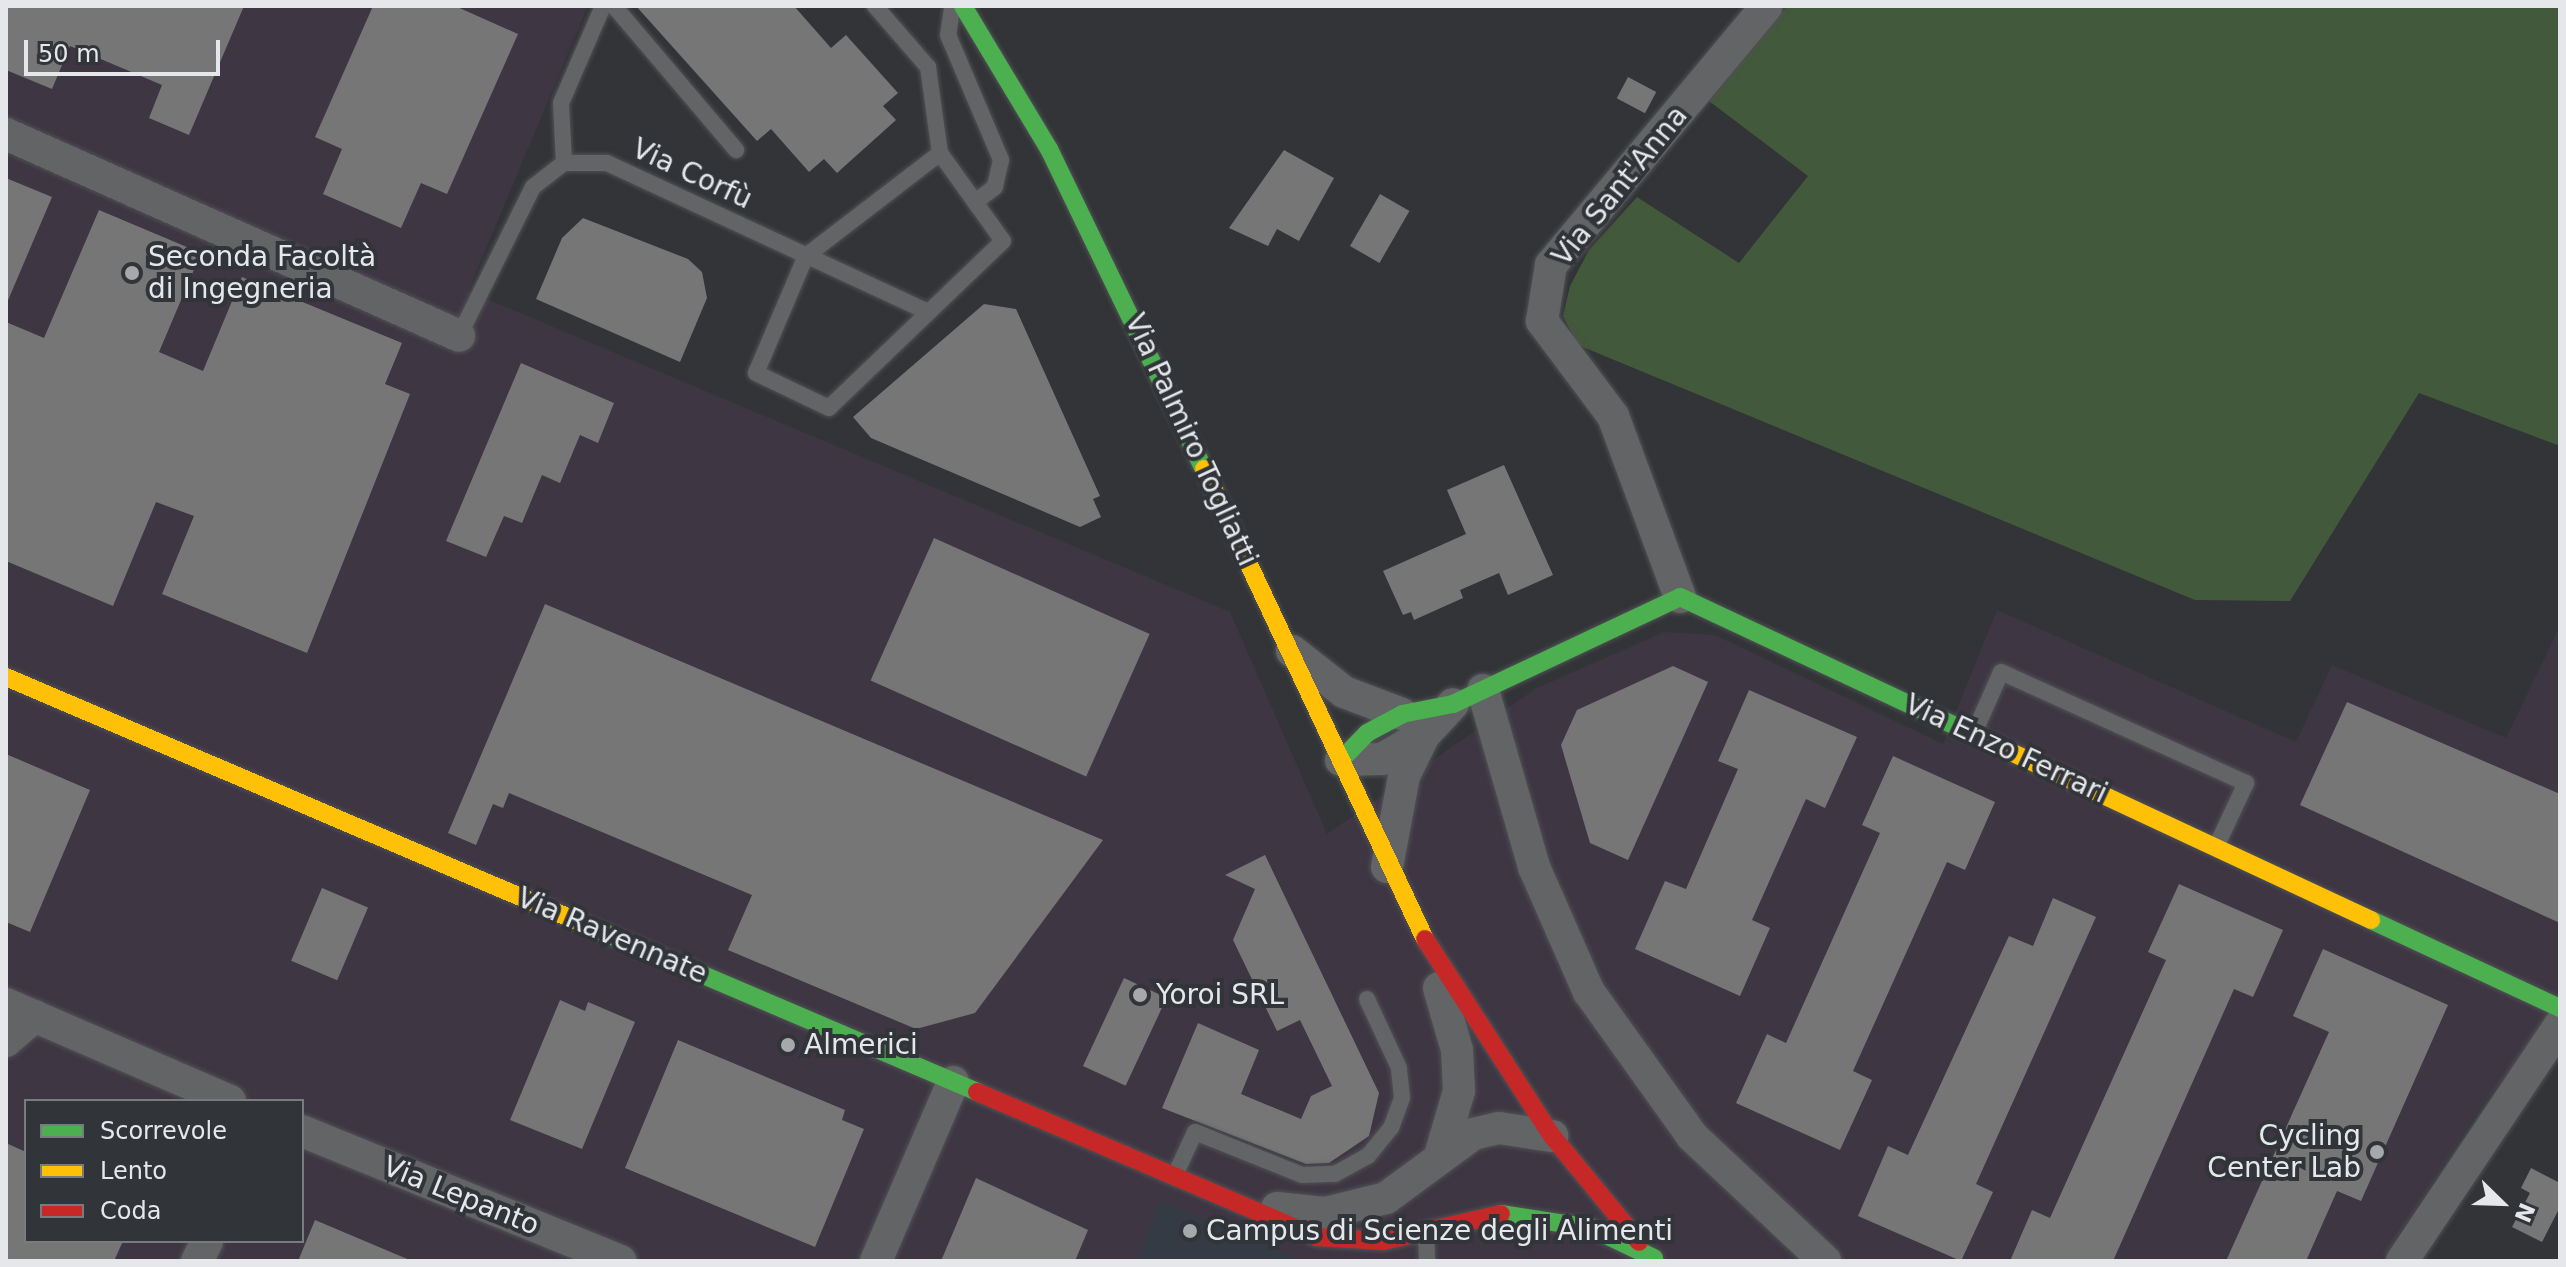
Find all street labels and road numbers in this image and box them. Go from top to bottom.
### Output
street label: Via Sant'Anna [1545,99,1695,273]
street label: Via Corfù [627,132,757,216]
street label: Via Palmiro Togliatti [1118,308,1264,572]
street label: Via Enzo Ferrari [1900,687,2112,811]
street label: Via Ravennate [512,881,712,991]
street label: Via Lepanto [378,1149,544,1243]

